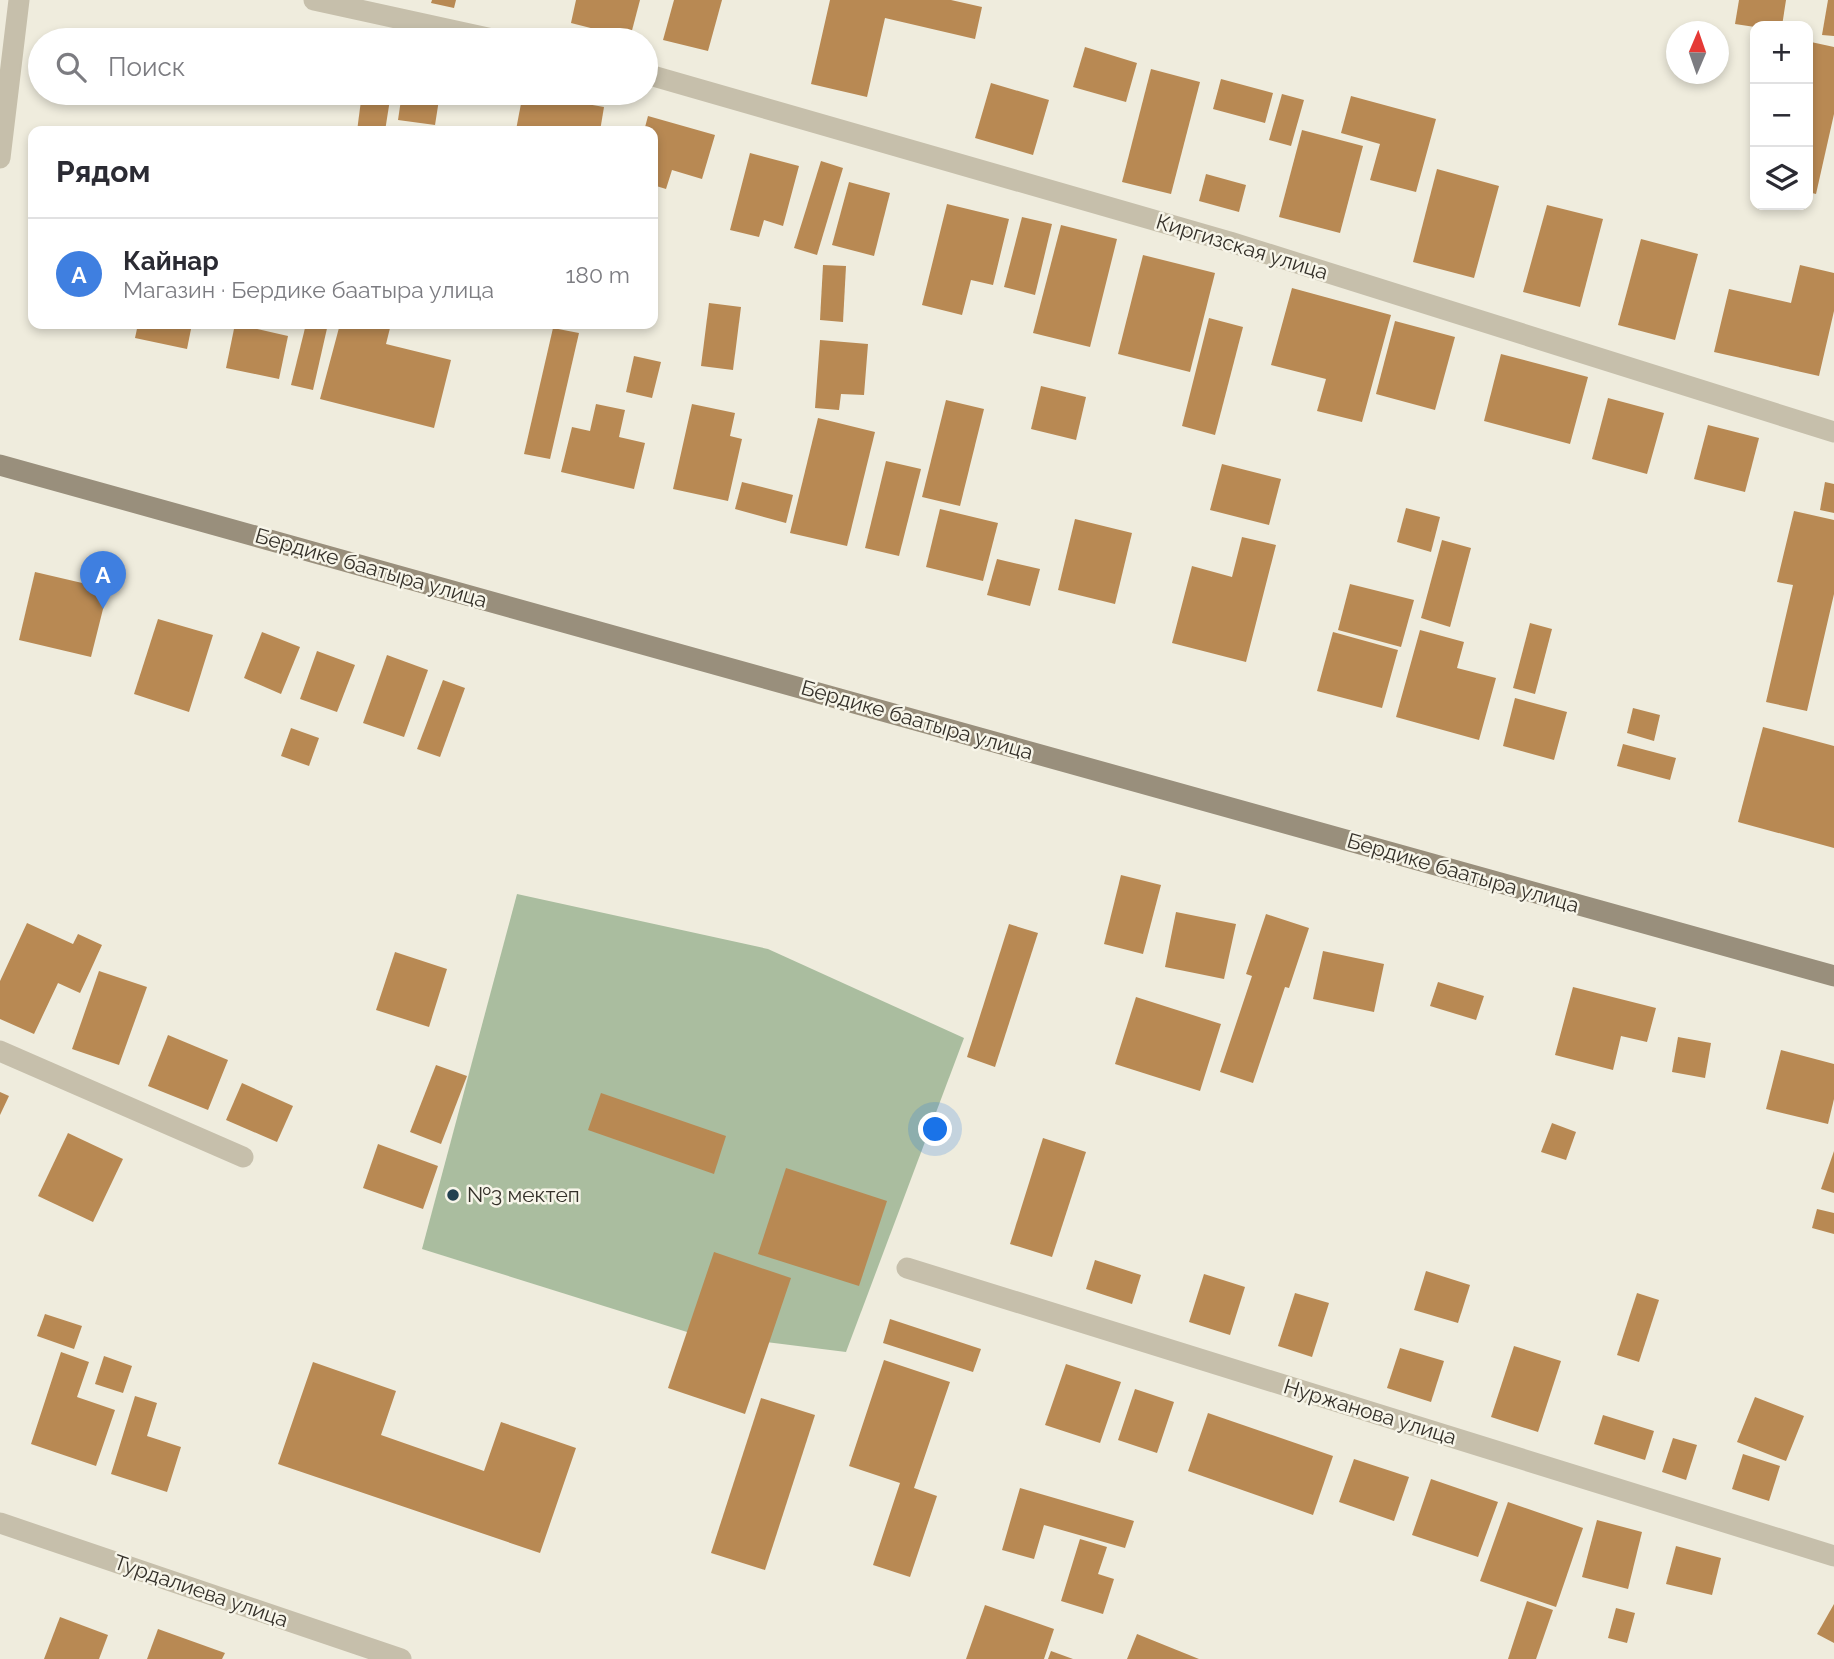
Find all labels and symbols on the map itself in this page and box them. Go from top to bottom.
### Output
north arrow [1666,21,1729,84]
street label: Киргизская улица [1153,209,1331,285]
street label: Бердике баатыра улица [252,522,490,613]
pin: A [80,551,126,609]
street label: Бердике баатыра улица [798,674,1036,765]
street label: Бердике баатыра улица [1344,827,1582,918]
your location [918,1112,952,1146]
place label: №3 мектеп [467,1182,580,1207]
marker: №3 мектеп [445,1187,461,1203]
street label: Нуржанова улица [1281,1373,1460,1450]
street label: Турдалиева улица [111,1549,292,1632]

